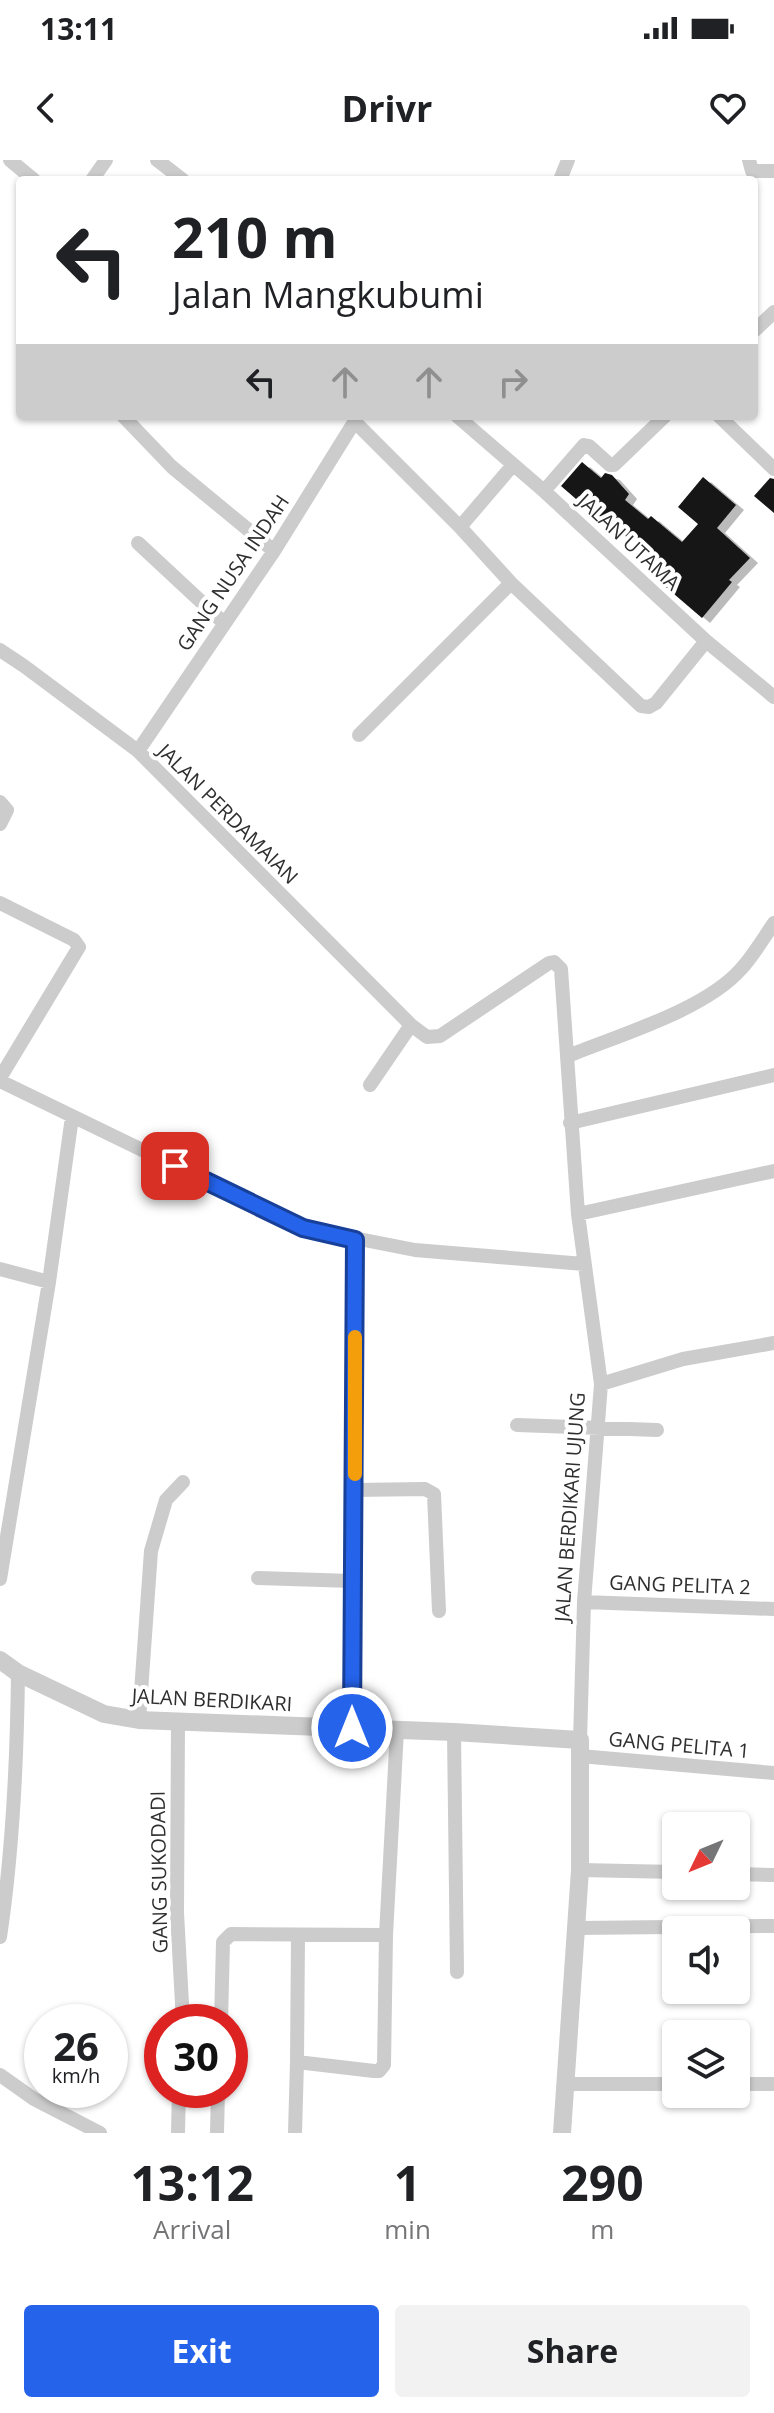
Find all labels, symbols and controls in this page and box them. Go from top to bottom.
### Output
text: 13:11 [40,8,117,49]
text: Drivr [342,84,432,133]
icon: back [24,86,68,130]
icon: heart [706,86,750,130]
text: 210 m [172,198,338,274]
icon: left [40,208,144,312]
text: Jalan Mangkubumi [172,270,484,319]
icon: left [239,360,283,404]
icon: ahead [323,360,367,404]
icon: ahead [407,360,451,404]
icon: right [491,360,535,404]
street label: JALAN UTAMA [571,486,686,596]
street label: GANG NUSA INDAH [170,489,295,656]
street label: JALAN PERDAMAIAN [151,736,304,890]
pin [141,1132,209,1200]
icon: arrive [153,1144,197,1188]
street label: JALAN BERDIKARI UJUNG [548,1391,591,1625]
street label: GANG PELITA 2 [609,1569,751,1600]
street label: JALAN BERDIKARI [129,1682,293,1717]
position arrow [310,1686,394,1770]
street label: GANG PELITA 1 [607,1725,751,1764]
street label: GANG SUKODADI [144,1790,173,1954]
north arrow [662,1812,750,1900]
map controls [662,1812,750,2108]
button: sound [662,1916,750,2004]
speed limit sign: 30 [144,2004,248,2108]
text: 26 [53,2018,99,2073]
button: layers [662,2020,750,2108]
text: km/h [52,2062,100,2089]
text: 13:12 [130,2150,254,2215]
text: 1 [394,2150,421,2215]
text: 290 [561,2150,644,2215]
text: Arrival [153,2211,231,2247]
text: min [384,2211,431,2247]
text: m [590,2211,614,2247]
button: Exit [24,2305,379,2397]
button: Share [395,2305,750,2397]

